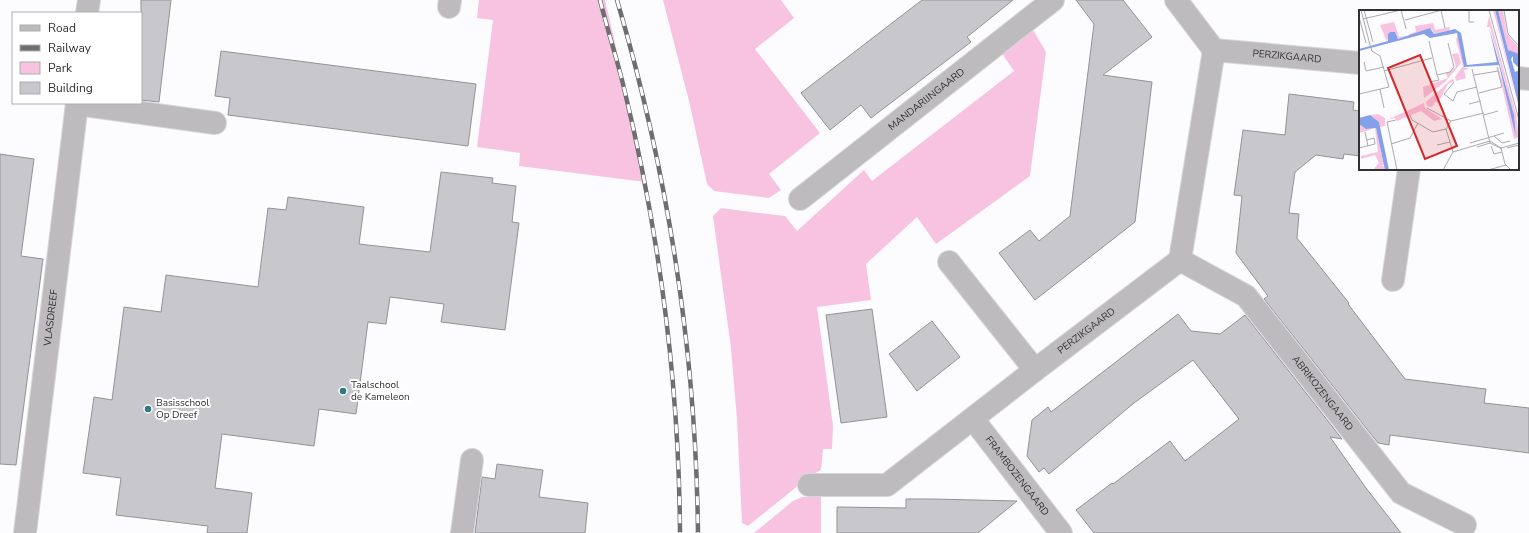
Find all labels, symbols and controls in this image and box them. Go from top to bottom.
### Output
inset map [1359,10,1519,170]
legend [12,12,142,104]
text: Road [48,20,76,36]
text: Railway [48,40,92,56]
street label: PERZIKGAARD [1252,46,1322,67]
text: Park [48,60,73,76]
street label: MANDARIJNGAARD [885,65,968,134]
text: Building [48,80,93,96]
street label: VLASDREEF [41,288,61,348]
street label: PERZIKGAARD [1055,304,1118,357]
street label: ABRIKOZENGAARD [1289,353,1356,434]
place label: Taalschool de Kameleon [351,378,410,404]
marker: Taalschool de Kameleon [338,386,348,396]
place label: Basisschool Op Dreef [156,396,209,422]
marker: Basisschool Op Dreef [143,404,153,414]
street label: FRAMBOZENGAARD [982,433,1052,519]

